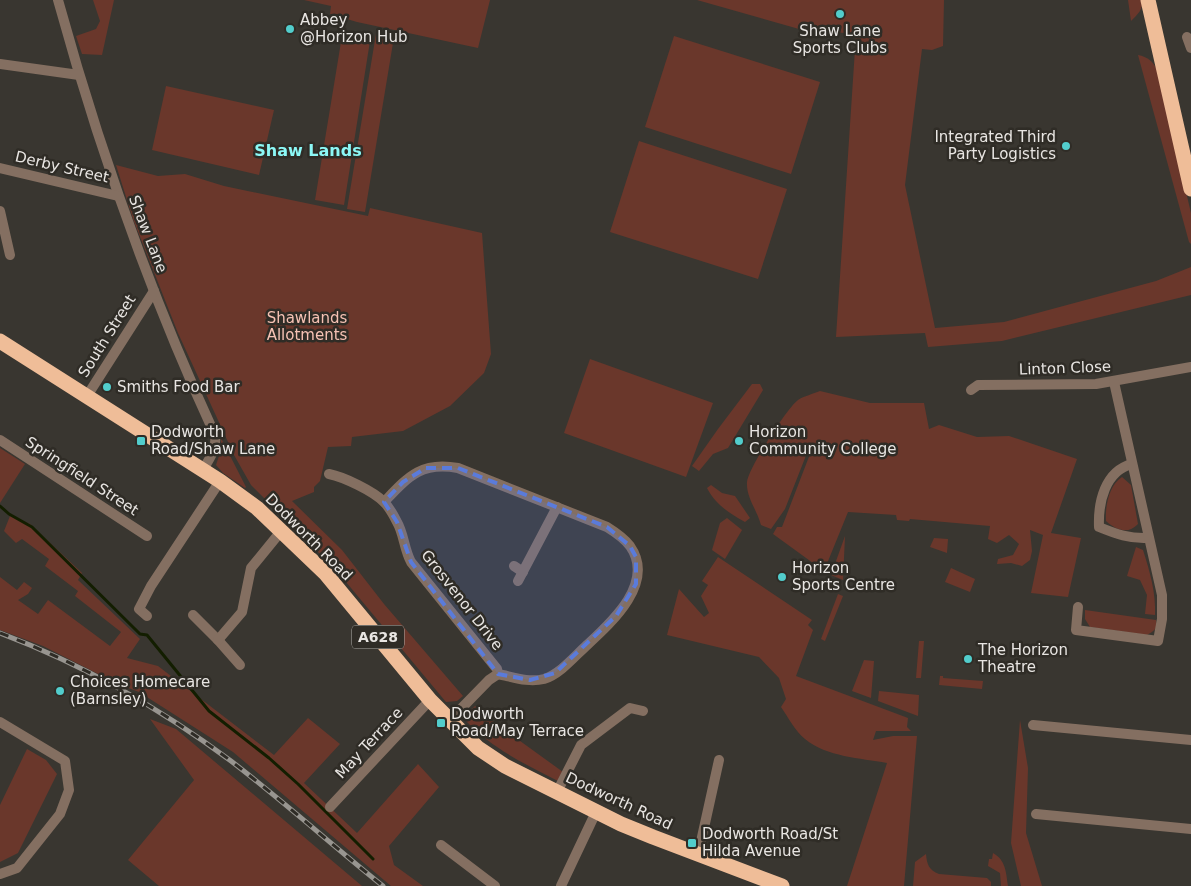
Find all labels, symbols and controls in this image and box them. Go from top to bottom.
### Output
marker: Shaw Lane Sports Clubs [834,8,846,20]
place label: Abbey @Horizon Hub [300,11,407,46]
place label: Shaw Lane Sports Clubs [793,22,887,57]
marker: Abbey @Horizon Hub [284,23,296,35]
place label: Integrated Third Party Logistics [934,128,1056,163]
marker: Integrated Third Party Logistics [1060,140,1072,152]
district label: Shaw Lands [254,141,362,160]
street label: Derby Street [13,147,111,187]
street label: Shaw Lane [125,193,171,275]
street label: South Street [74,291,140,381]
park label: Shawlands Allotments [267,309,348,344]
street label: Linton Close [1019,357,1111,379]
place label: Smiths Food Bar [117,378,240,396]
marker: Smiths Food Bar [101,381,113,393]
place label: Dodworth Road/Shaw Lane [151,423,275,458]
place label: Horizon Community College [749,423,897,458]
street label: Springfield Street [22,433,142,519]
marker: Dodworth Road/Shaw Lane [135,435,147,447]
marker: Horizon Community College [733,435,745,447]
street label: Dodworth Road [262,490,356,584]
street label: Grosvenor Drive [417,546,507,654]
place label: Horizon Sports Centre [792,559,895,594]
marker: Horizon Sports Centre [776,571,788,583]
road number: A628 [352,626,404,649]
place label: The Horizon Theatre [977,641,1068,676]
marker: The Horizon Theatre [962,653,974,665]
place label: Choices Homecare (Barnsley) [70,673,210,708]
marker: Choices Homecare (Barnsley) [54,685,66,697]
street label: May Terrace [332,704,406,782]
place label: Dodworth Road/May Terrace [451,705,584,740]
marker: Dodworth Road/May Terrace [435,717,447,729]
street label: Dodworth Road [563,768,675,834]
place label: Dodworth Road/St Hilda Avenue [702,825,838,860]
marker: Dodworth Road/St Hilda Avenue [686,837,698,849]

